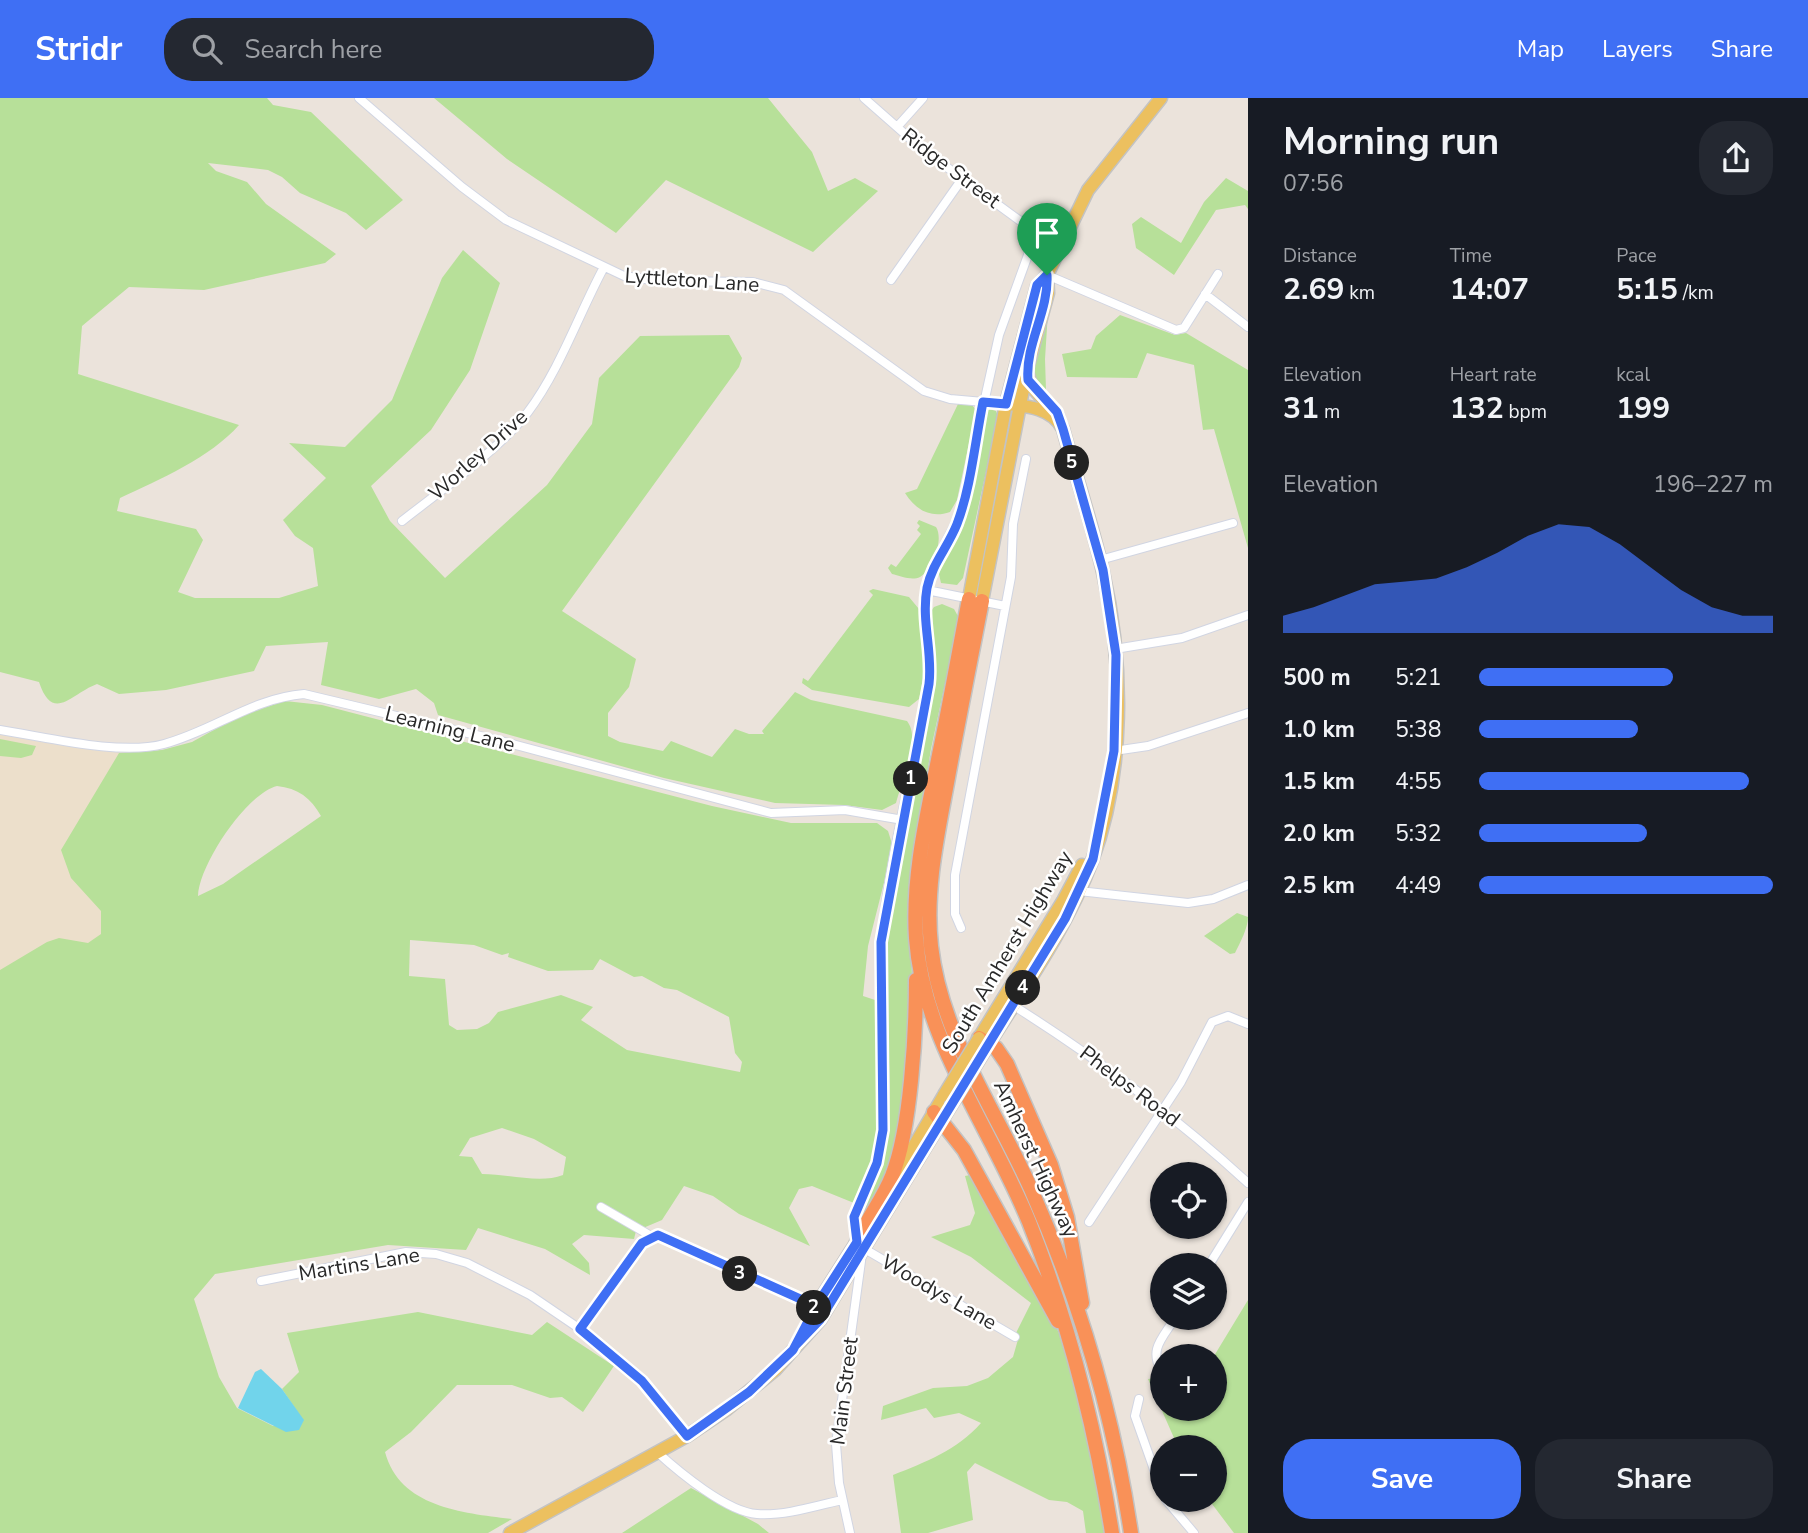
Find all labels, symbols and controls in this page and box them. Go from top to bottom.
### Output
search box [164,18,654,81]
text: Stridr [35,27,122,72]
icon: search [188,30,226,68]
text: Search here [244,32,382,67]
text: Map [1517,33,1564,65]
text: Layers [1602,33,1673,65]
text: Share [1711,33,1773,65]
text: Morning run [1283,116,1499,167]
button: share [1699,121,1773,195]
street label: Ridge Street [896,122,1007,215]
text: 07:56 [1283,168,1343,199]
pin [1017,203,1077,275]
icon: arrive [1028,214,1066,252]
text: Distance [1283,243,1357,269]
text: Time [1450,243,1492,269]
text: Pace [1616,243,1657,269]
street label: Lyttleton Lane [624,261,760,299]
text: 2.69 [1283,269,1344,310]
text: 14:07 [1450,269,1529,310]
text: 5:15 [1616,269,1678,310]
text: km [1344,280,1375,306]
text: /km [1678,280,1714,306]
text: Elevation [1283,362,1362,388]
text: Heart rate [1450,362,1537,388]
text: kcal [1616,362,1650,388]
text: 31 [1283,388,1319,429]
text: 132 [1450,388,1504,429]
text: 199 [1616,388,1670,429]
text: m [1319,399,1340,425]
text: bpm [1504,399,1547,425]
street label: Worley Drive [422,403,534,507]
pin: 5 [1054,446,1090,480]
text: 5 [1066,449,1077,475]
text: Elevation [1283,469,1378,500]
text: 196–227 m [1653,469,1773,500]
text: 500 m [1283,662,1351,693]
text: 5:21 [1395,662,1442,693]
street label: Learning Lane [382,699,518,759]
text: 1.0 km [1283,714,1355,745]
text: 5:38 [1395,714,1442,745]
pin: 1 [894,762,928,796]
text: 1 [905,765,916,791]
text: 1.5 km [1283,766,1355,797]
text: 4:55 [1395,766,1442,797]
text: 2.0 km [1283,818,1355,849]
text: 5:32 [1395,818,1442,849]
street label: South Amherst Highway [935,845,1079,1059]
text: 2.5 km [1283,870,1355,901]
text: 4:49 [1395,870,1442,901]
pin: 4 [1006,970,1040,1006]
text: 4 [1017,974,1028,1000]
street label: Phelps Road [1074,1039,1186,1133]
street label: Amherst Highway [987,1076,1085,1242]
map controls [1150,1162,1227,1512]
button: locate [1150,1162,1227,1239]
street label: Martins Lane [296,1241,422,1287]
street label: Woodys Lane [876,1248,1002,1336]
button: layers [1150,1253,1227,1330]
pin: 3 [722,1256,758,1292]
text: 3 [734,1260,745,1286]
pin: 2 [796,1290,832,1326]
text: 2 [808,1294,819,1320]
street label: Main Street [823,1335,865,1447]
button: + [1150,1344,1227,1421]
button: − [1150,1435,1227,1512]
button: Save [1283,1439,1521,1519]
button: Share [1535,1439,1773,1519]

